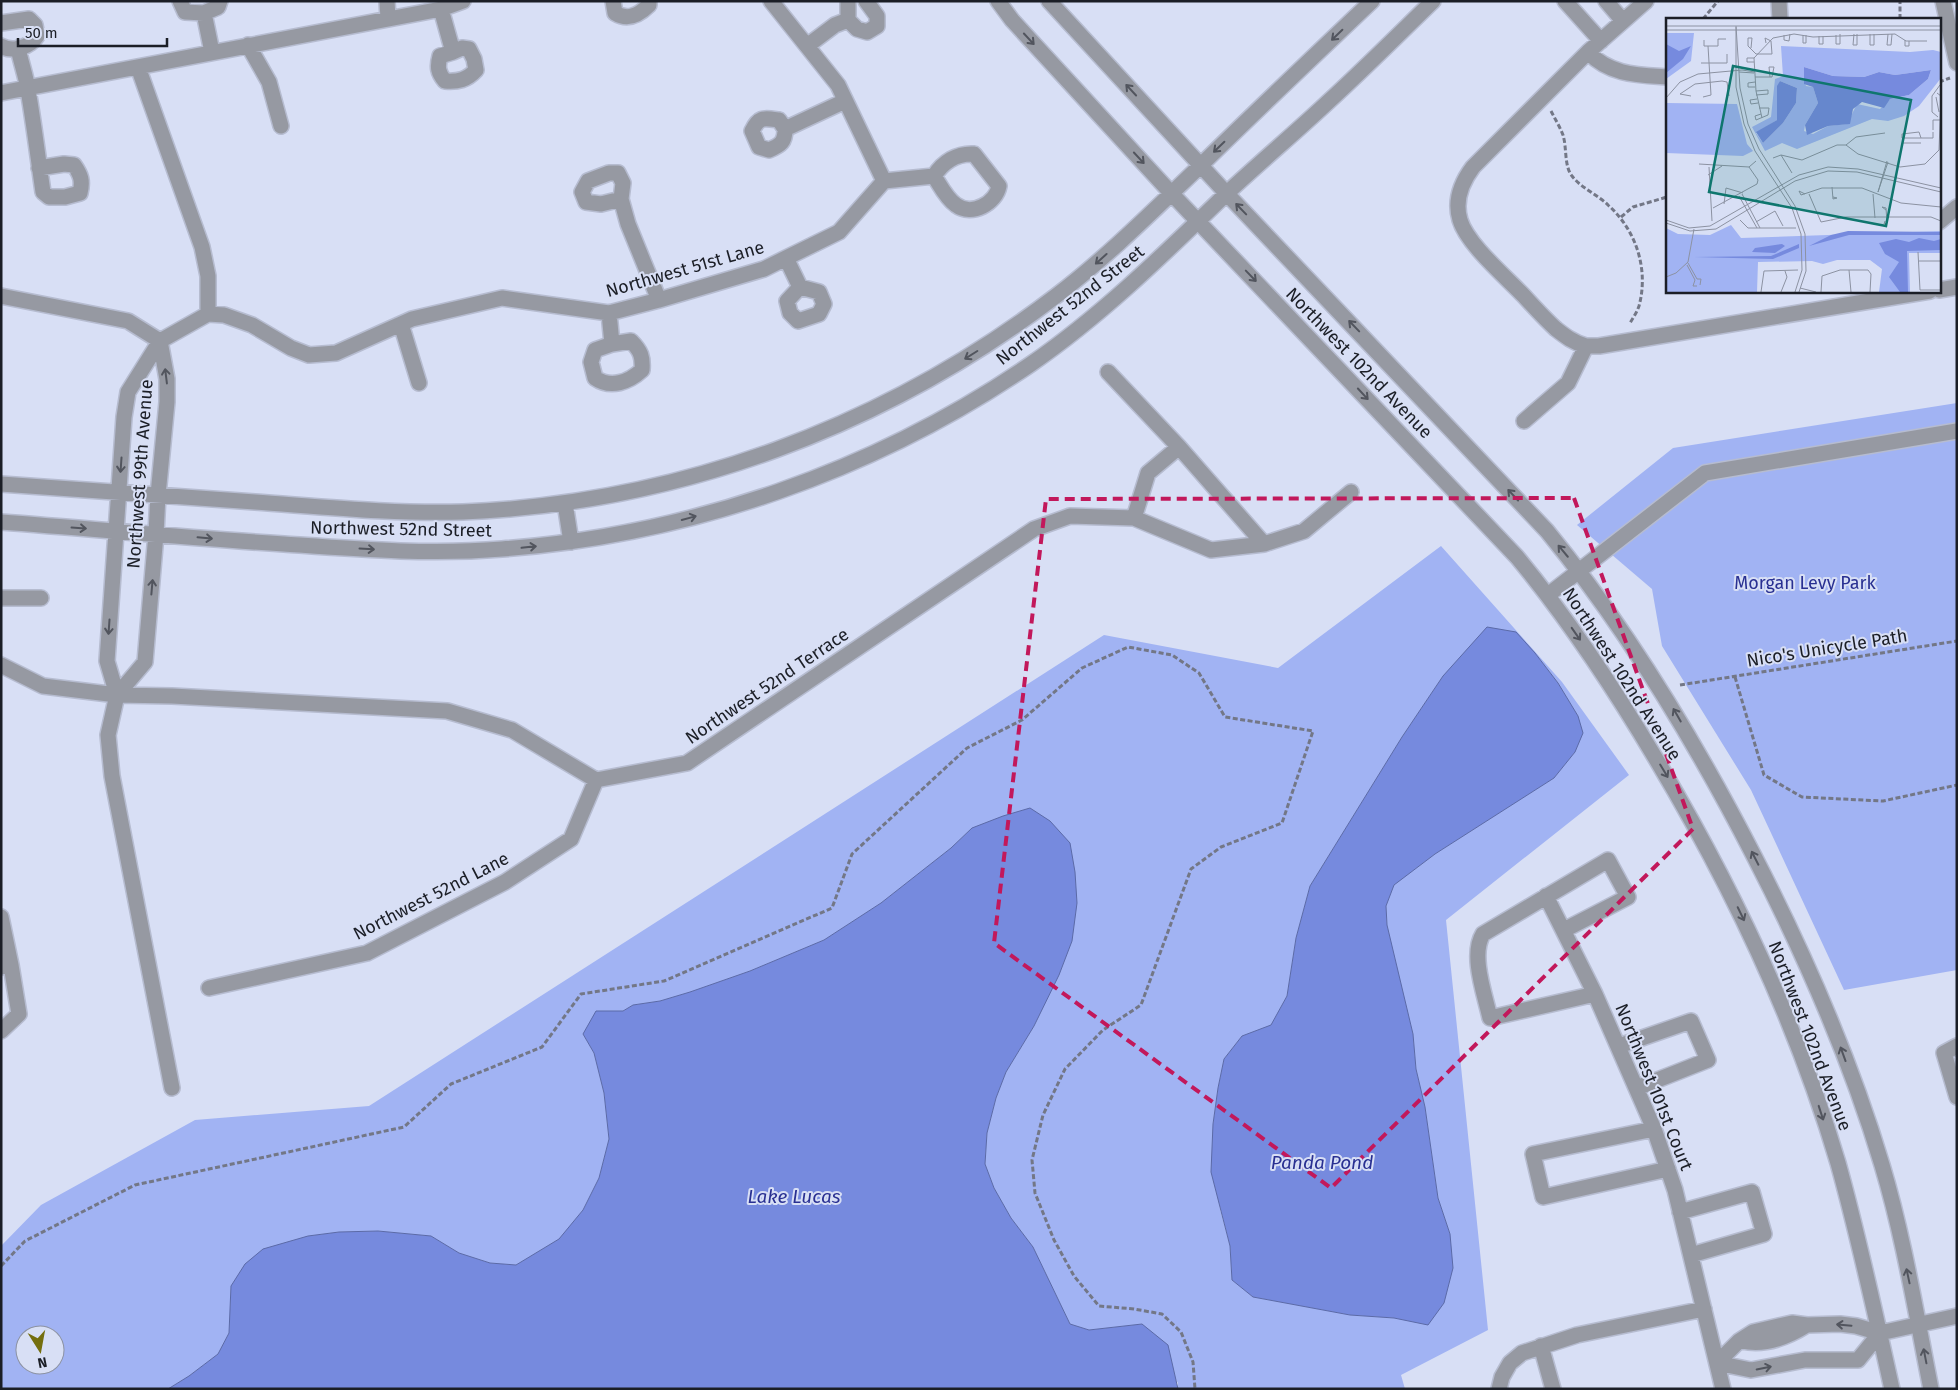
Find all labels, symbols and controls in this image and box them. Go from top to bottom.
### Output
scale bar [18,15,166,47]
inset map [1666,18,1940,292]
text: 50 m [25,24,58,42]
one-way arrow [1330,29,1343,41]
one-way arrow [1023,32,1035,45]
one-way arrow [1125,83,1137,96]
one-way arrow [1213,141,1226,153]
one-way arrow [1133,152,1145,165]
one-way arrow [1235,202,1247,215]
street label: Northwest 51st Lane [603,236,767,302]
street label: Northwest 52nd Street [992,240,1149,370]
one-way arrow [1094,253,1107,265]
one-way arrow [1245,270,1257,283]
street label: Northwest 102nd Avenue [1281,283,1437,443]
one-way arrow [1348,320,1360,332]
one-way arrow [964,351,978,361]
one-way arrow [161,368,171,384]
street label: Northwest 99th Avenue [122,379,158,569]
one-way arrow [1357,388,1369,400]
one-way arrow [116,457,125,473]
one-way arrow [1507,489,1519,502]
one-way arrow [681,513,697,522]
street label: Northwest 52nd Street [310,516,493,542]
one-way arrow [71,524,87,533]
one-way arrow [197,533,213,543]
one-way arrow [521,542,537,551]
one-way arrow [1558,544,1569,557]
one-way arrow [359,545,375,554]
park label: Morgan Levy Park [1734,572,1877,594]
one-way arrow [147,580,156,596]
street label: Northwest 102nd Avenue [1558,583,1686,765]
one-way arrow [105,619,114,635]
street label: Northwest 52nd Terrace [681,623,853,749]
street label: Nico's Unicycle Path [1745,624,1909,672]
one-way arrow [1571,627,1581,641]
one-way arrow [1671,709,1681,723]
one-way arrow [1659,764,1669,778]
street label: Northwest 52nd Lane [349,847,513,945]
one-way arrow [1750,851,1759,866]
one-way arrow [1737,906,1746,921]
street label: Northwest 102nd Avenue [1764,938,1856,1134]
street label: Northwest 101st Court [1610,1000,1698,1174]
one-way arrow [1838,1047,1847,1062]
one-way arrow [1817,1105,1827,1121]
water label: Panda Pond [1271,1151,1373,1174]
water label: Lake Lucas [748,1185,841,1208]
one-way arrow [1903,1269,1913,1285]
one-way arrow [1836,1320,1852,1330]
north arrow [15,1325,65,1375]
one-way arrow [1919,1349,1929,1365]
text: N [36,1353,49,1372]
one-way arrow [1756,1362,1772,1372]

